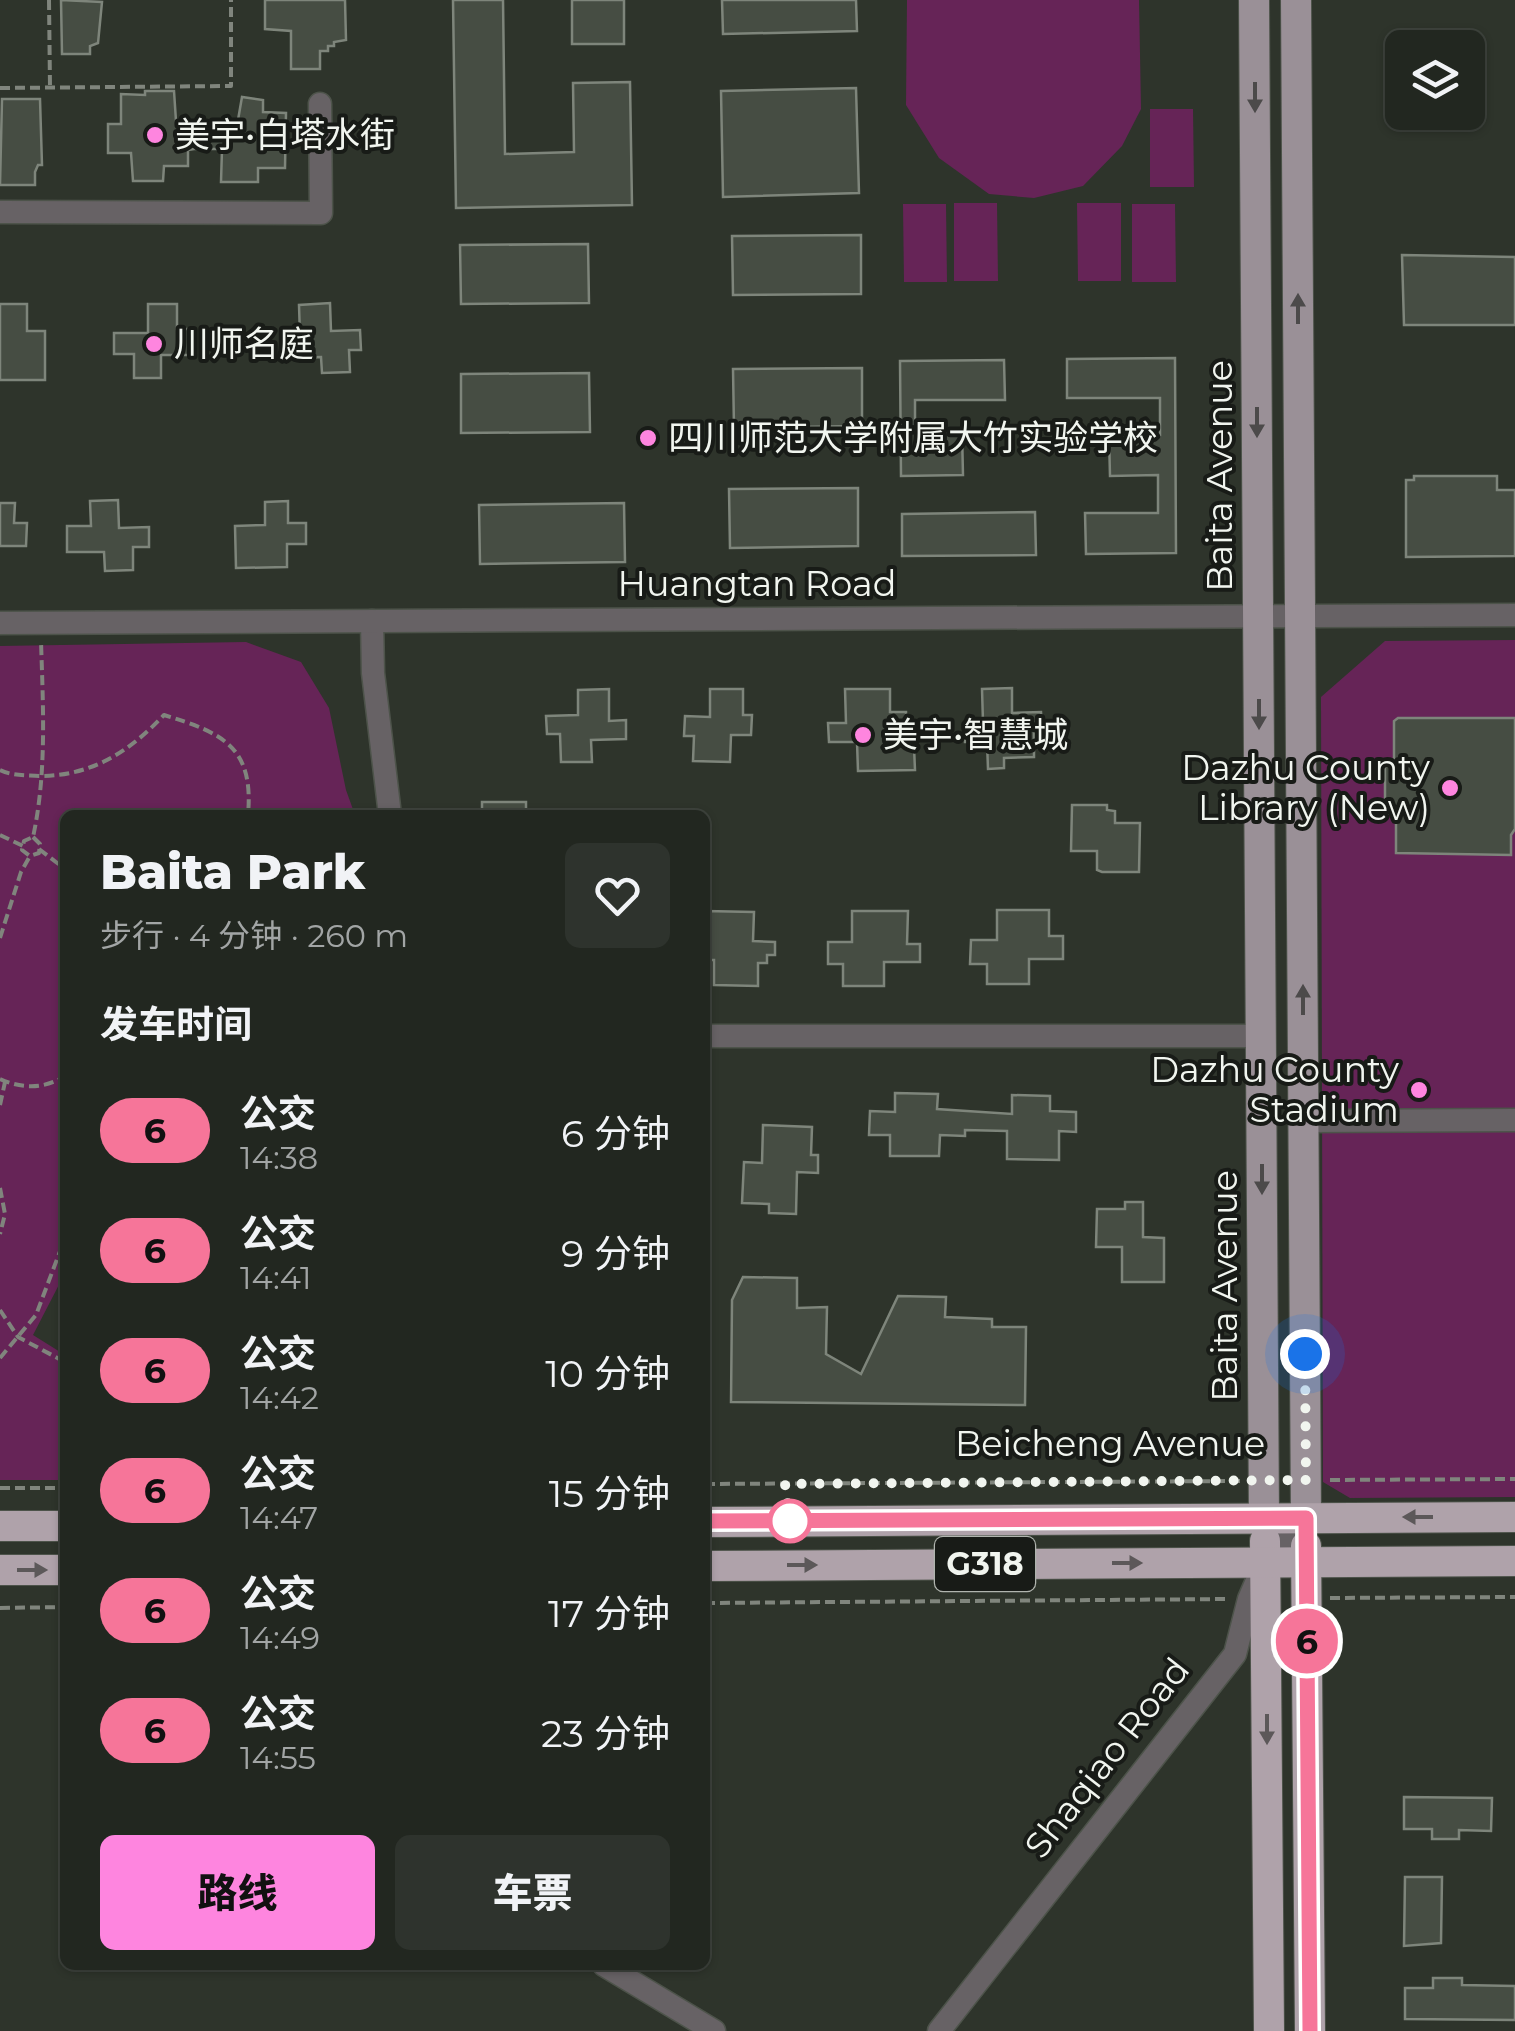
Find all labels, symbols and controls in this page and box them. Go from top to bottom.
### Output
map controls [1385,30,1485,130]
button: layers [1385,30,1485,130]
one-way arrow [1247,82,1263,114]
place label: 美宇•白塔水街 [175,113,395,156]
marker: 美宇•白塔水街 [144,124,166,146]
one-way arrow [1290,292,1306,324]
place label: 川师名庭 [174,322,314,365]
marker: 川师名庭 [143,333,165,355]
street label: Baita Avenue [1198,360,1241,592]
one-way arrow [1249,407,1265,439]
place label: 四川师范大学附属大竹实验学校 [668,416,1158,459]
marker: 四川师范大学附属大竹实验学校 [637,427,659,449]
street label: Huangtan Road [618,562,896,605]
one-way arrow [1251,699,1267,731]
place label: 美宇•智慧城 [883,713,1068,756]
marker: 美宇•智慧城 [852,724,874,746]
place label: Dazhu County Library (New) [1181,746,1430,829]
marker: Dazhu County Library (New) [1439,777,1461,799]
text: Baita Park [100,843,365,901]
button: heart [565,843,670,948]
text: 步行 · 4 分钟 · 260 m [100,916,408,955]
one-way arrow [1295,984,1311,1016]
text: 发车时间 [100,1001,252,1048]
place label: Dazhu County Stadium [1150,1048,1399,1131]
marker: Dazhu County Stadium [1408,1079,1430,1101]
text: 公交 [240,1090,316,1137]
text: 6 [144,1109,166,1152]
text: 6 分钟 [561,1110,670,1157]
text: 14:38 [240,1138,318,1177]
one-way arrow [1254,1164,1270,1196]
street label: Baita Avenue [1203,1170,1246,1402]
text: 公交 [240,1210,316,1257]
text: 6 [144,1229,166,1272]
text: 9 分钟 [561,1230,670,1277]
text: 14:41 [240,1258,312,1297]
your location [1280,1329,1330,1379]
text: 公交 [240,1330,316,1377]
text: 6 [144,1349,166,1392]
text: 10 分钟 [545,1350,670,1397]
text: 14:42 [240,1378,319,1417]
street label: Beicheng Avenue [955,1422,1265,1465]
text: 公交 [240,1450,316,1497]
text: 6 [144,1469,166,1512]
text: 15 分钟 [549,1470,670,1517]
text: 14:47 [240,1498,318,1537]
unlabelled marker [769,1500,811,1542]
one-way arrow [1401,1509,1433,1525]
road number: G318 [935,1537,1035,1591]
one-way arrow [1112,1555,1144,1571]
one-way arrow [787,1557,819,1573]
one-way arrow [17,1562,49,1578]
text: 公交 [240,1570,316,1617]
text: 6 [144,1589,166,1632]
text: 17 分钟 [548,1590,670,1637]
line badge: 6 [1274,1608,1340,1674]
text: 14:49 [240,1618,320,1657]
text: 6 [1296,1620,1318,1663]
street label: Shaqiao Road [1015,1649,1198,1866]
text: 公交 [240,1690,316,1737]
text: 6 [144,1709,166,1752]
text: 23 分钟 [541,1710,670,1757]
one-way arrow [1259,1714,1275,1746]
text: 14:55 [240,1738,316,1777]
button: 路线 [100,1835,375,1950]
button: 车票 [395,1835,670,1950]

